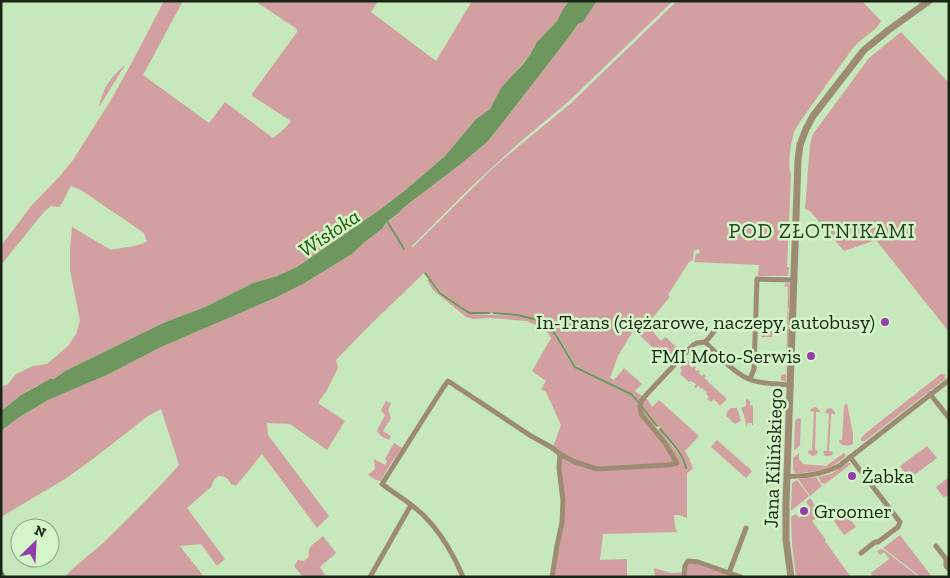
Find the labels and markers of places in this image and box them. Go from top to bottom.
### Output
place label: In-Trans (ciężarowe, naczepy, autobusy) [536,310,875,334]
marker: In-Trans (ciężarowe, naczepy, autobusy) [879,316,891,328]
place label: FMI Moto-Serwis [651,344,801,368]
marker: FMI Moto-Serwis [805,350,817,362]
place label: Żabka [862,464,914,488]
marker: Żabka [846,470,858,482]
place label: Groomer [814,499,892,523]
marker: Groomer [798,505,810,517]

